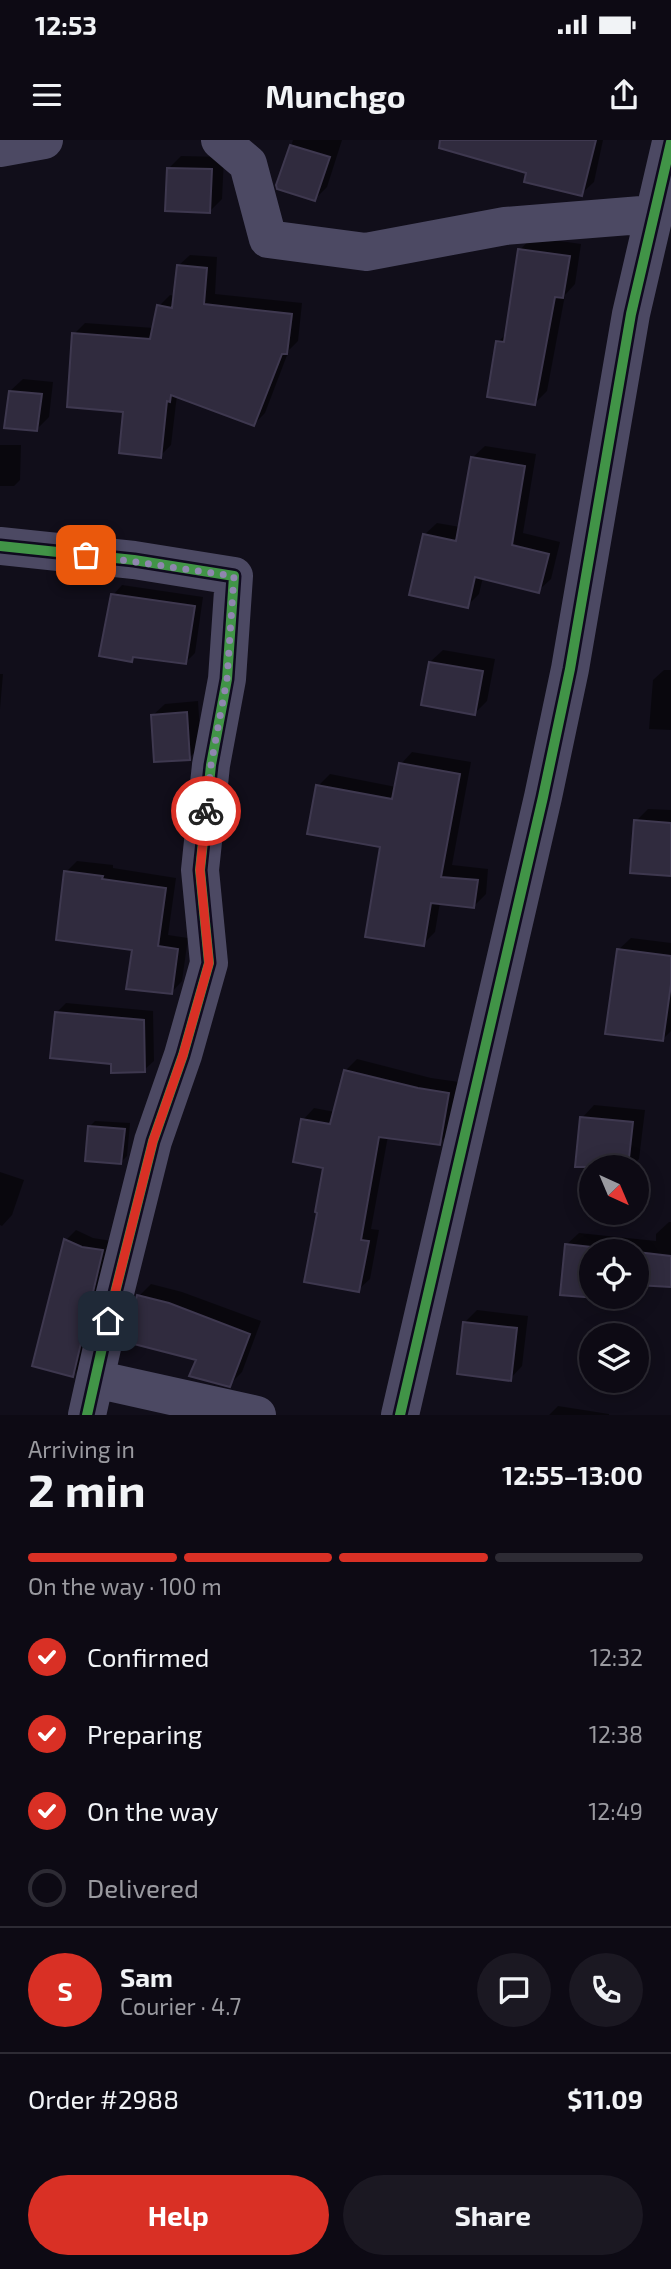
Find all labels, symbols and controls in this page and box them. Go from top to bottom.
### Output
text: 12:53 [35,9,97,40]
icon: menu [28,76,66,114]
text: Munchgo [265,76,406,114]
icon: share [605,76,643,114]
pin [56,525,116,585]
icon: bag [67,536,105,574]
courier [171,776,241,846]
icon: bike [187,792,225,830]
north arrow [579,1155,649,1225]
map controls [579,1155,649,1393]
button: locate [579,1239,649,1309]
pin [78,1291,138,1351]
icon: home [89,1302,127,1340]
button: layers [579,1323,649,1393]
text: Arriving in [28,1435,135,1463]
text: 12:55–13:00 [502,1459,643,1490]
text: 2 min [28,1461,146,1516]
text: On the way · 100 m [28,1572,222,1600]
icon: check [28,1638,66,1676]
text: Confirmed [87,1641,210,1672]
text: 12:32 [590,1643,643,1671]
icon: check [28,1715,66,1753]
text: Preparing [87,1718,202,1749]
text: 12:38 [589,1720,643,1748]
icon: check [28,1792,66,1830]
text: On the way [87,1795,218,1826]
text: 12:49 [588,1797,643,1825]
text: Delivered [87,1872,199,1903]
button: chat [477,1953,551,2027]
button: phone [569,1953,643,2027]
text: Sam [120,1961,173,1992]
text: S [57,1975,73,2006]
text: Courier · 4.7 [120,1992,241,2020]
text: Order #2988 [28,2083,179,2114]
text: $11.09 [567,2083,643,2114]
button: Help [28,2175,329,2255]
button: Share [343,2175,643,2255]

